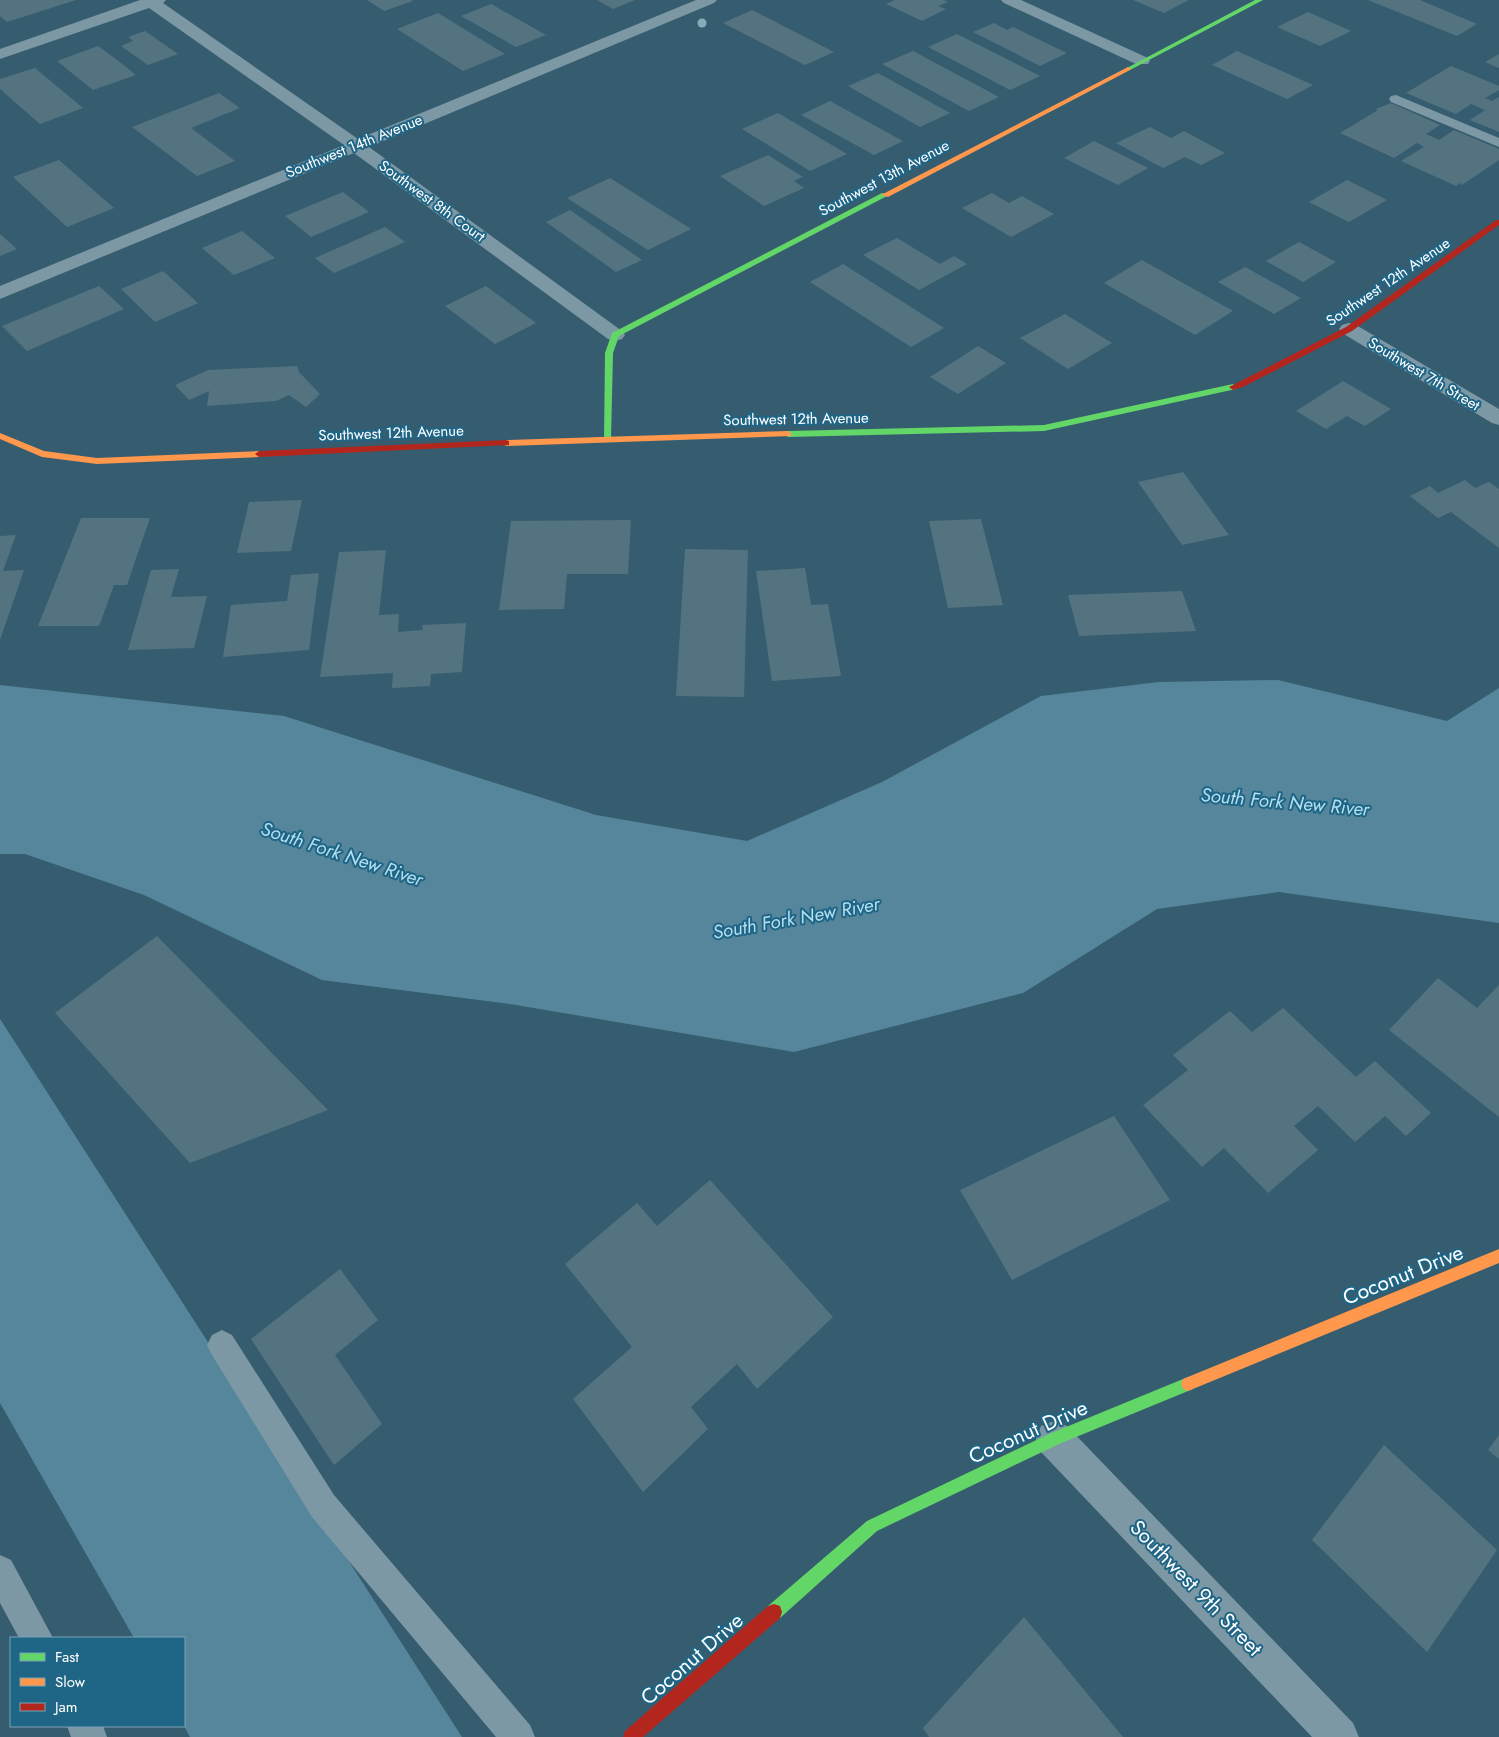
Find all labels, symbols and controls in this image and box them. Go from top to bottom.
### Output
street label: Southwest 14th Avenue [282,108,426,183]
street label: Southwest 13th Avenue [815,134,953,222]
street label: Southwest 8th Court [374,155,490,247]
street label: Southwest 12th Avenue [1322,232,1455,332]
street label: Southwest 7th Street [1364,332,1485,416]
street label: Southwest 12th Avenue [723,407,869,431]
street label: Southwest 12th Avenue [318,419,464,447]
water label: South Fork New River [1200,781,1372,823]
water label: South Fork New River [257,815,428,893]
water label: South Fork New River [710,890,883,946]
street label: Coconut Drive [1338,1237,1468,1313]
street label: Coconut Drive [964,1392,1092,1472]
street label: Southwest 9th Street [1123,1513,1269,1663]
street label: Coconut Drive [634,1606,750,1712]
legend [10,1637,185,1727]
text: Fast [55,1646,79,1668]
text: Slow [55,1671,86,1693]
text: Jam [53,1696,78,1718]

